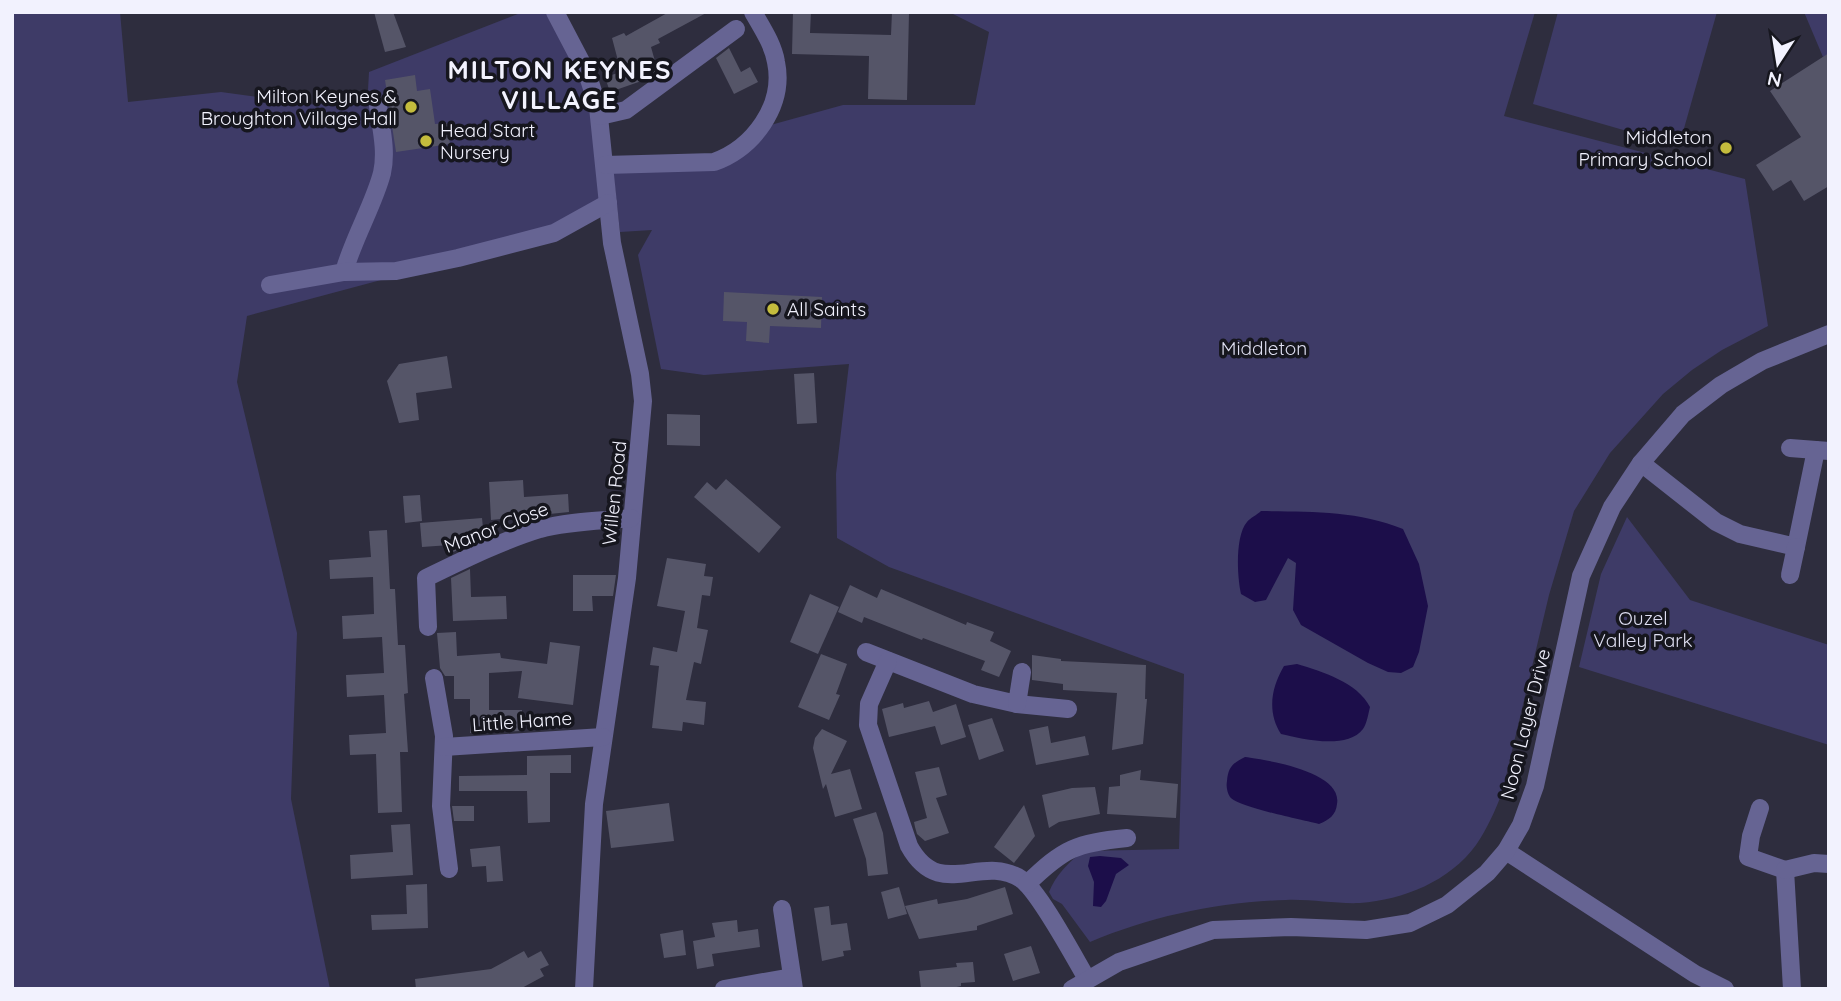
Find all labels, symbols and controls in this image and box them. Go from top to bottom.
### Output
north arrow [1743,28,1813,98]
district label: MILTON KEYNES VILLAGE [447,53,673,116]
text: N [1765,66,1784,93]
place label: Milton Keynes & Broughton Village Hall [201,84,397,130]
marker: Milton Keynes & Broughton Village Hall [403,99,419,115]
place label: Head Start Nursery [440,118,535,164]
place label: Middleton Primary School [1579,125,1712,171]
marker: Head Start Nursery [418,133,434,149]
marker: Middleton Primary School [1718,140,1734,156]
place label: All Saints [787,297,866,321]
marker: All Saints [765,301,781,317]
park label: Middleton [1221,336,1307,360]
street label: Willen Road [597,440,631,546]
street label: Manor Close [440,496,552,558]
park label: Ouzel Valley Park [1593,606,1693,652]
street label: Noon Layer Drive [1495,646,1555,802]
street label: Little Hame [471,706,573,736]

